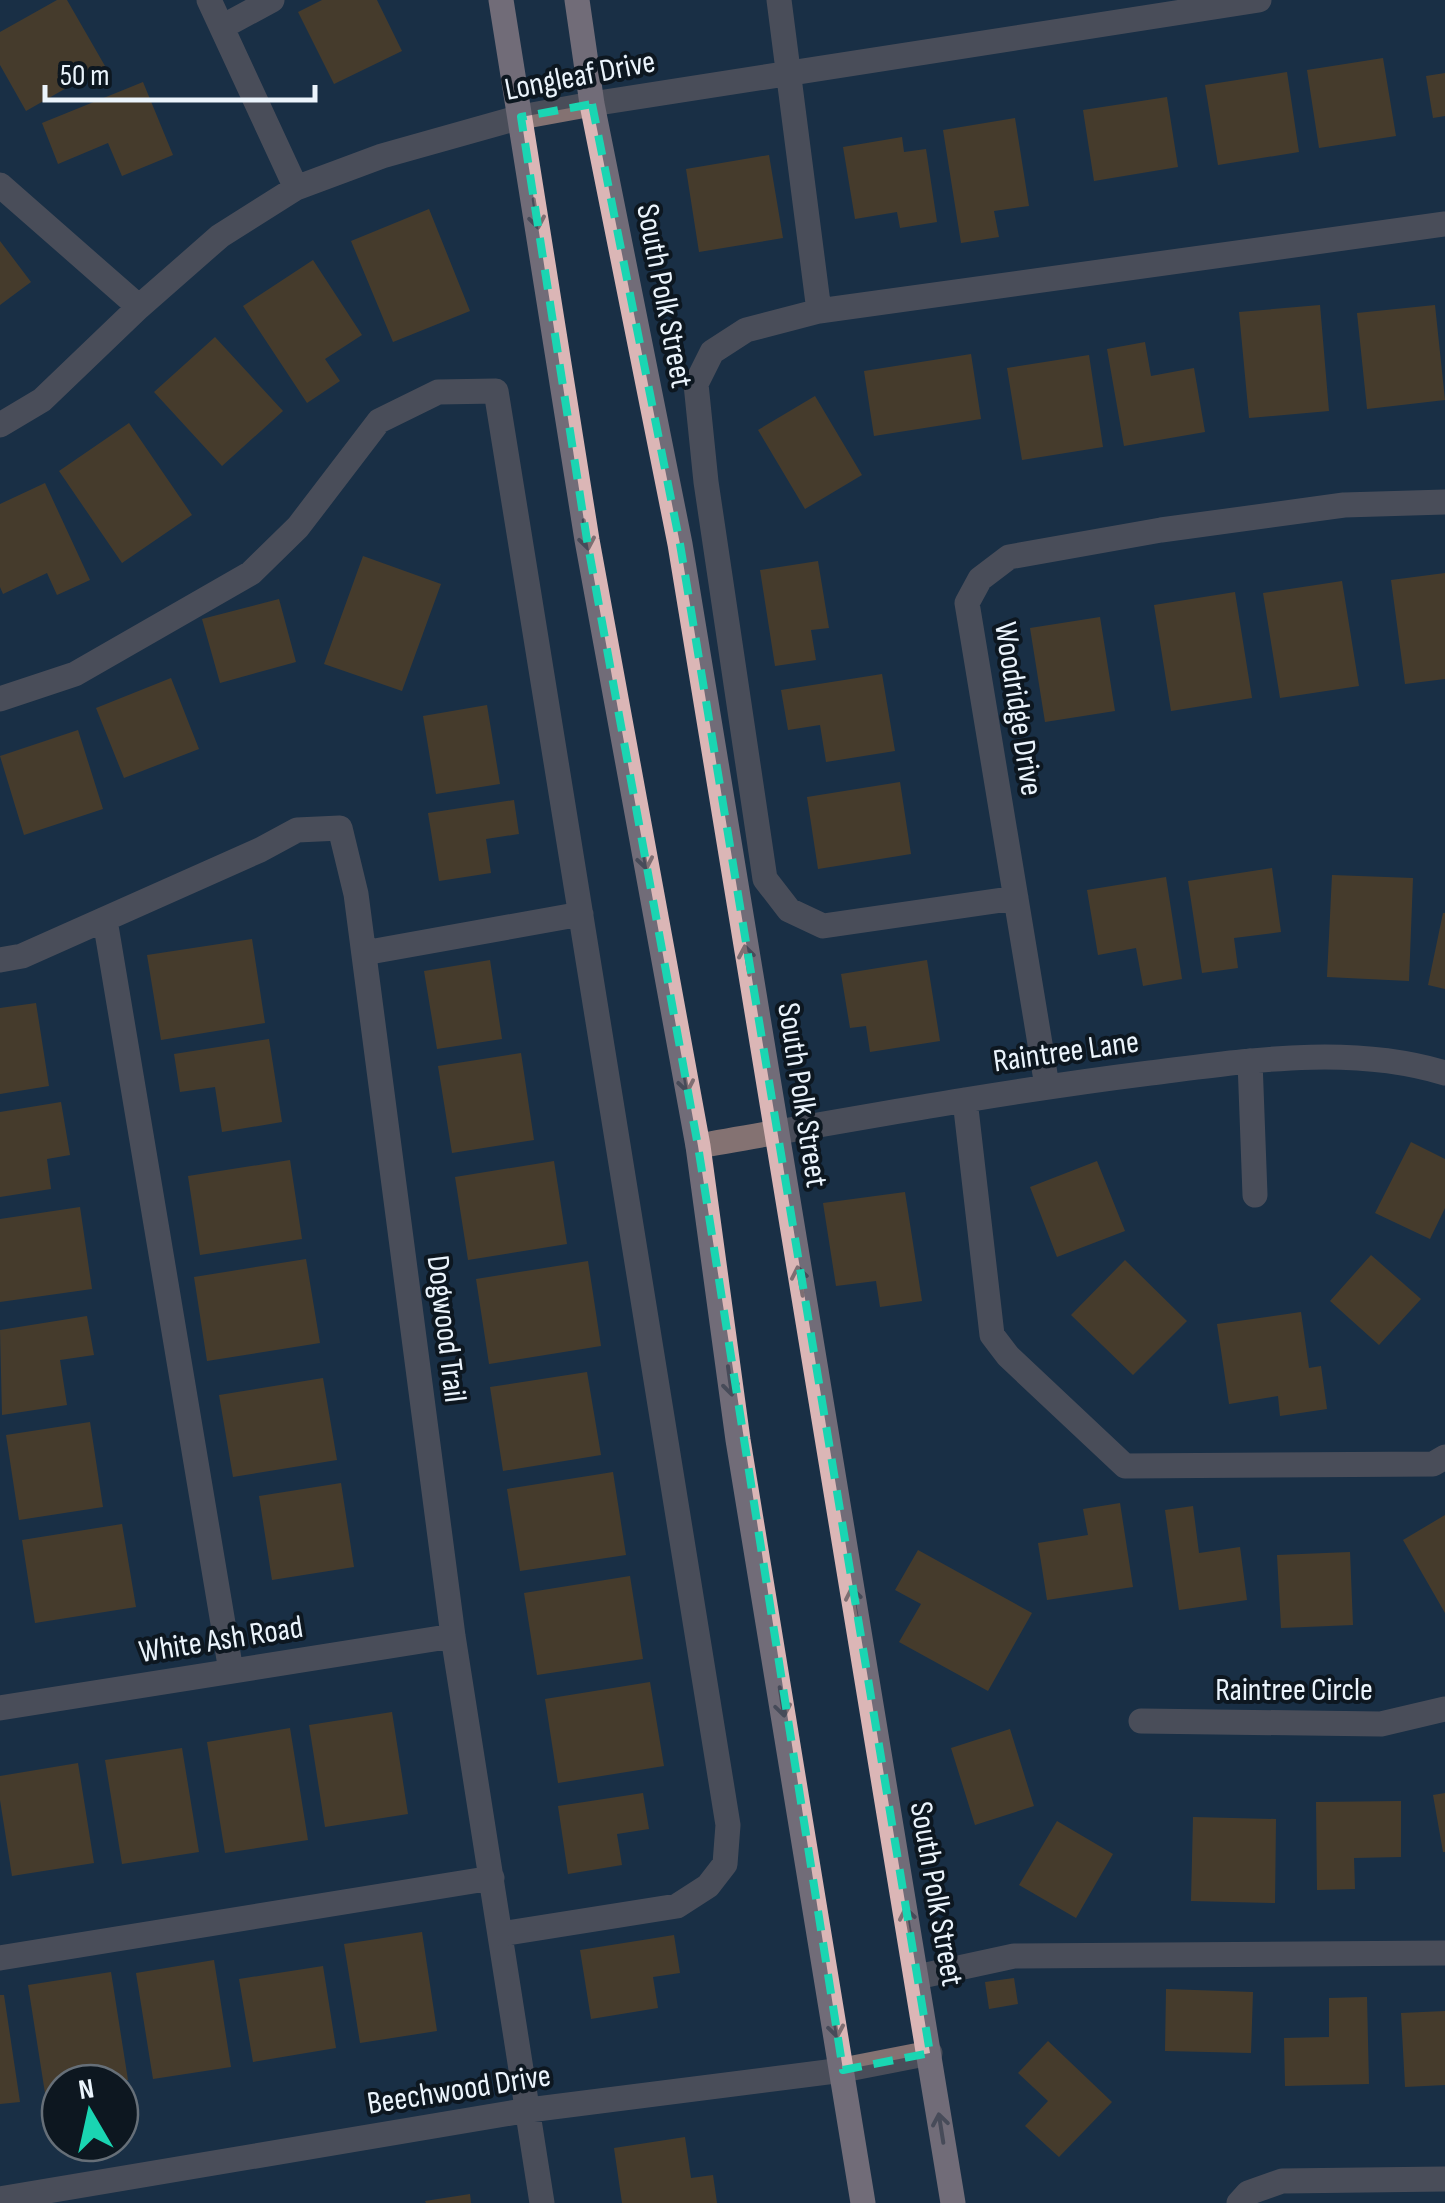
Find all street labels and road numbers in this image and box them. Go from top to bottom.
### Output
street label: Longleaf Drive [501,42,659,110]
street label: South Polk Street [627,201,701,391]
street label: Woodridge Drive [985,619,1051,799]
street label: South Polk Street [768,1000,836,1190]
street label: Raintree Lane [991,1022,1141,1082]
street label: Dogwood Trail [418,1253,474,1405]
street label: White Ash Road [136,1608,306,1672]
street label: Raintree Circle [1215,1671,1373,1710]
street label: South Polk Street [901,1799,971,1989]
street label: Beechwood Drive [365,2056,553,2124]

